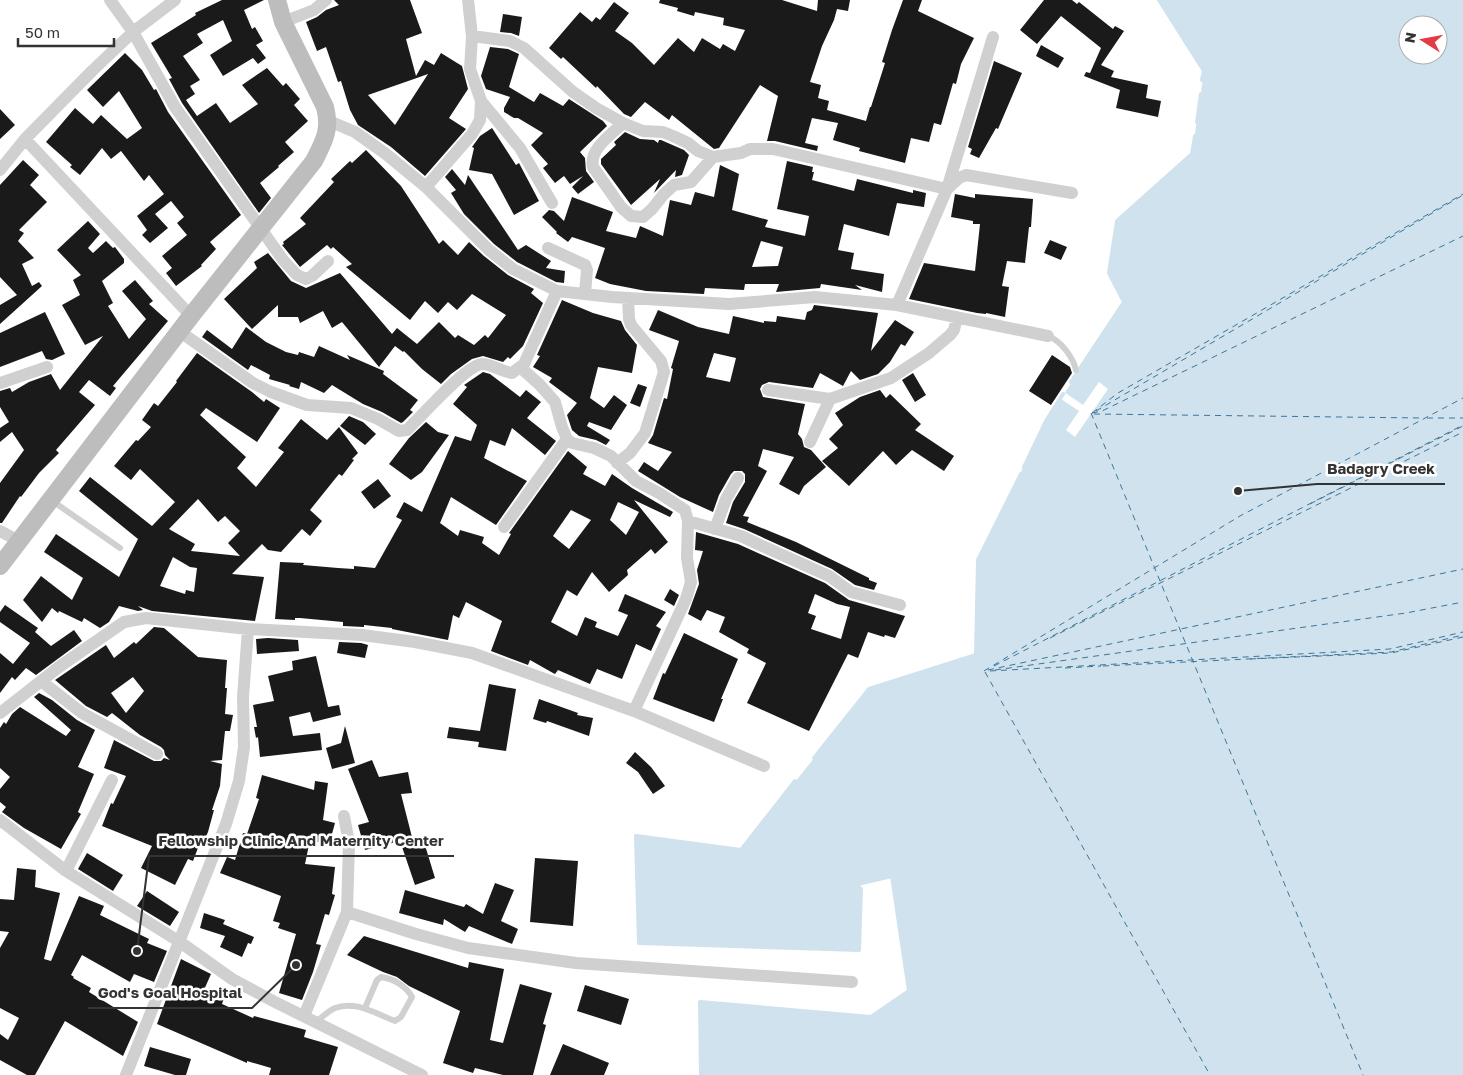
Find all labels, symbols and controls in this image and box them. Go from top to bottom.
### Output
scale bar [18,15,114,47]
north arrow [1398,15,1448,65]
text: 50 m [25,23,60,41]
text: N [1400,31,1419,44]
callout: Badagry Creek [1317,454,1445,484]
text: Badagry Creek [1327,459,1435,477]
callout: Fellowship Clinic And Maternity Center [149,826,454,856]
text: Fellowship Clinic And Maternity Center [158,831,444,849]
callout: God's Goal Hospital [88,978,252,1008]
text: God's Goal Hospital [98,983,242,1001]

